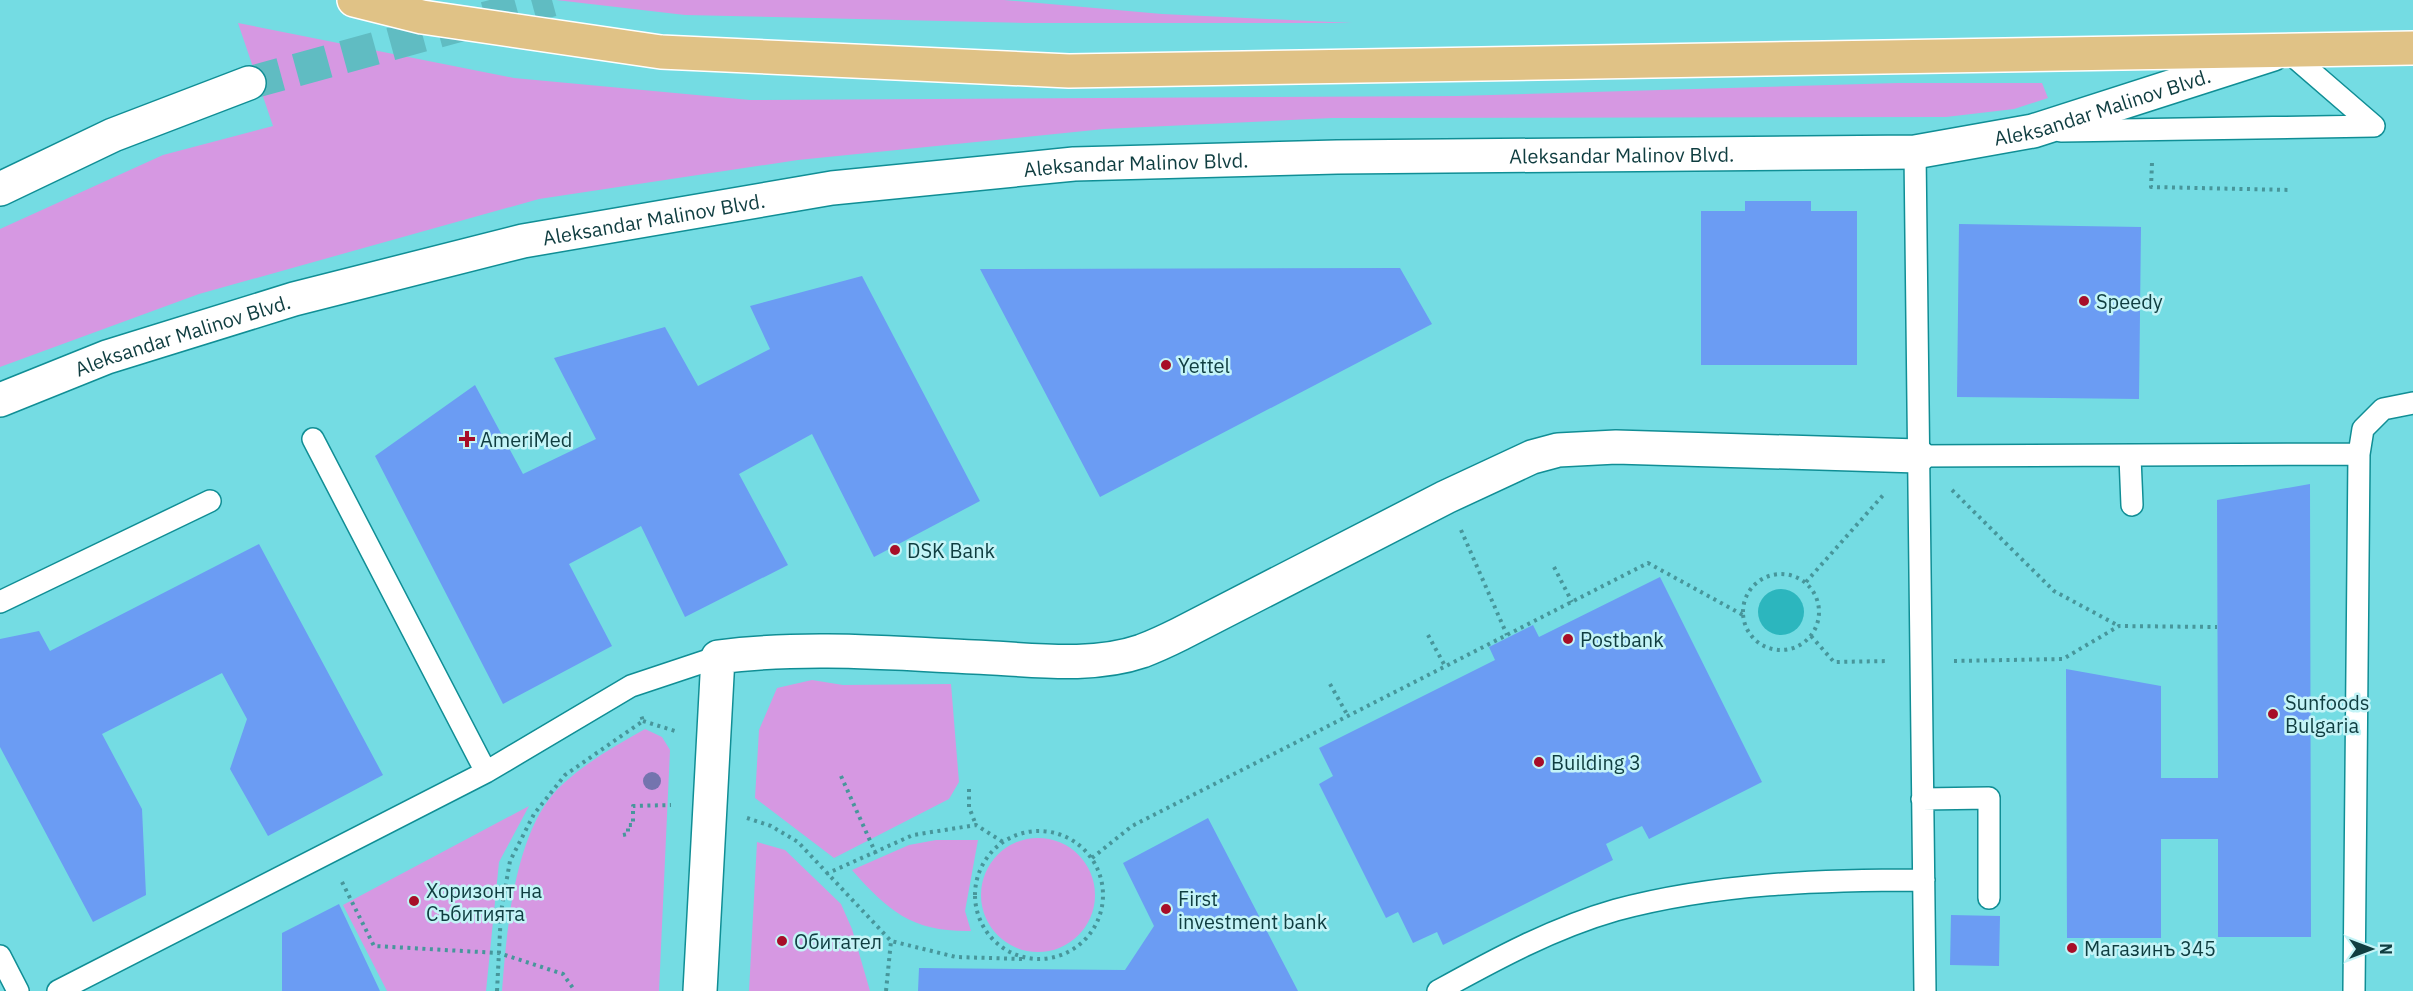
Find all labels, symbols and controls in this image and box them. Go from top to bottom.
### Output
street label: Aleksandar Malinov Blvd. [1992,61,2214,151]
street label: Aleksandar Malinov Blvd. [1509,140,1735,169]
street label: Aleksandar Malinov Blvd. [1022,146,1249,182]
street label: Aleksandar Malinov Blvd. [540,186,767,251]
street label: Aleksandar Malinov Blvd. [70,287,294,382]
place label: Speedy [2096,288,2163,315]
marker: Speedy [2077,294,2091,308]
place label: Yettel [1178,352,1230,379]
marker: Yettel [1159,358,1173,372]
place label: AmeriMed [480,426,572,453]
marker: AmeriMed [458,430,476,448]
place label: DSK Bank [907,537,996,564]
marker: DSK Bank [888,543,902,557]
place label: Postbank [1580,626,1664,653]
marker: Postbank [1561,632,1575,646]
place label: Sunfoods Bulgaria [2285,689,2369,739]
marker: Sunfoods Bulgaria [2266,707,2280,721]
place label: Building 3 [1551,749,1641,776]
marker: Building 3 [1532,755,1546,769]
place label: Хоризонт на Събитията [426,877,542,927]
place label: First investment bank [1178,885,1328,935]
marker: Хоризонт на Събитията [407,894,421,908]
marker: First investment bank [1159,902,1173,916]
north arrow [2341,919,2401,979]
place label: Обитател [794,928,882,955]
marker: Обитател [775,934,789,948]
place label: Магазинъ 345 [2084,935,2216,962]
marker: Магазинъ 345 [2065,941,2079,955]
text: N [2376,943,2396,955]

